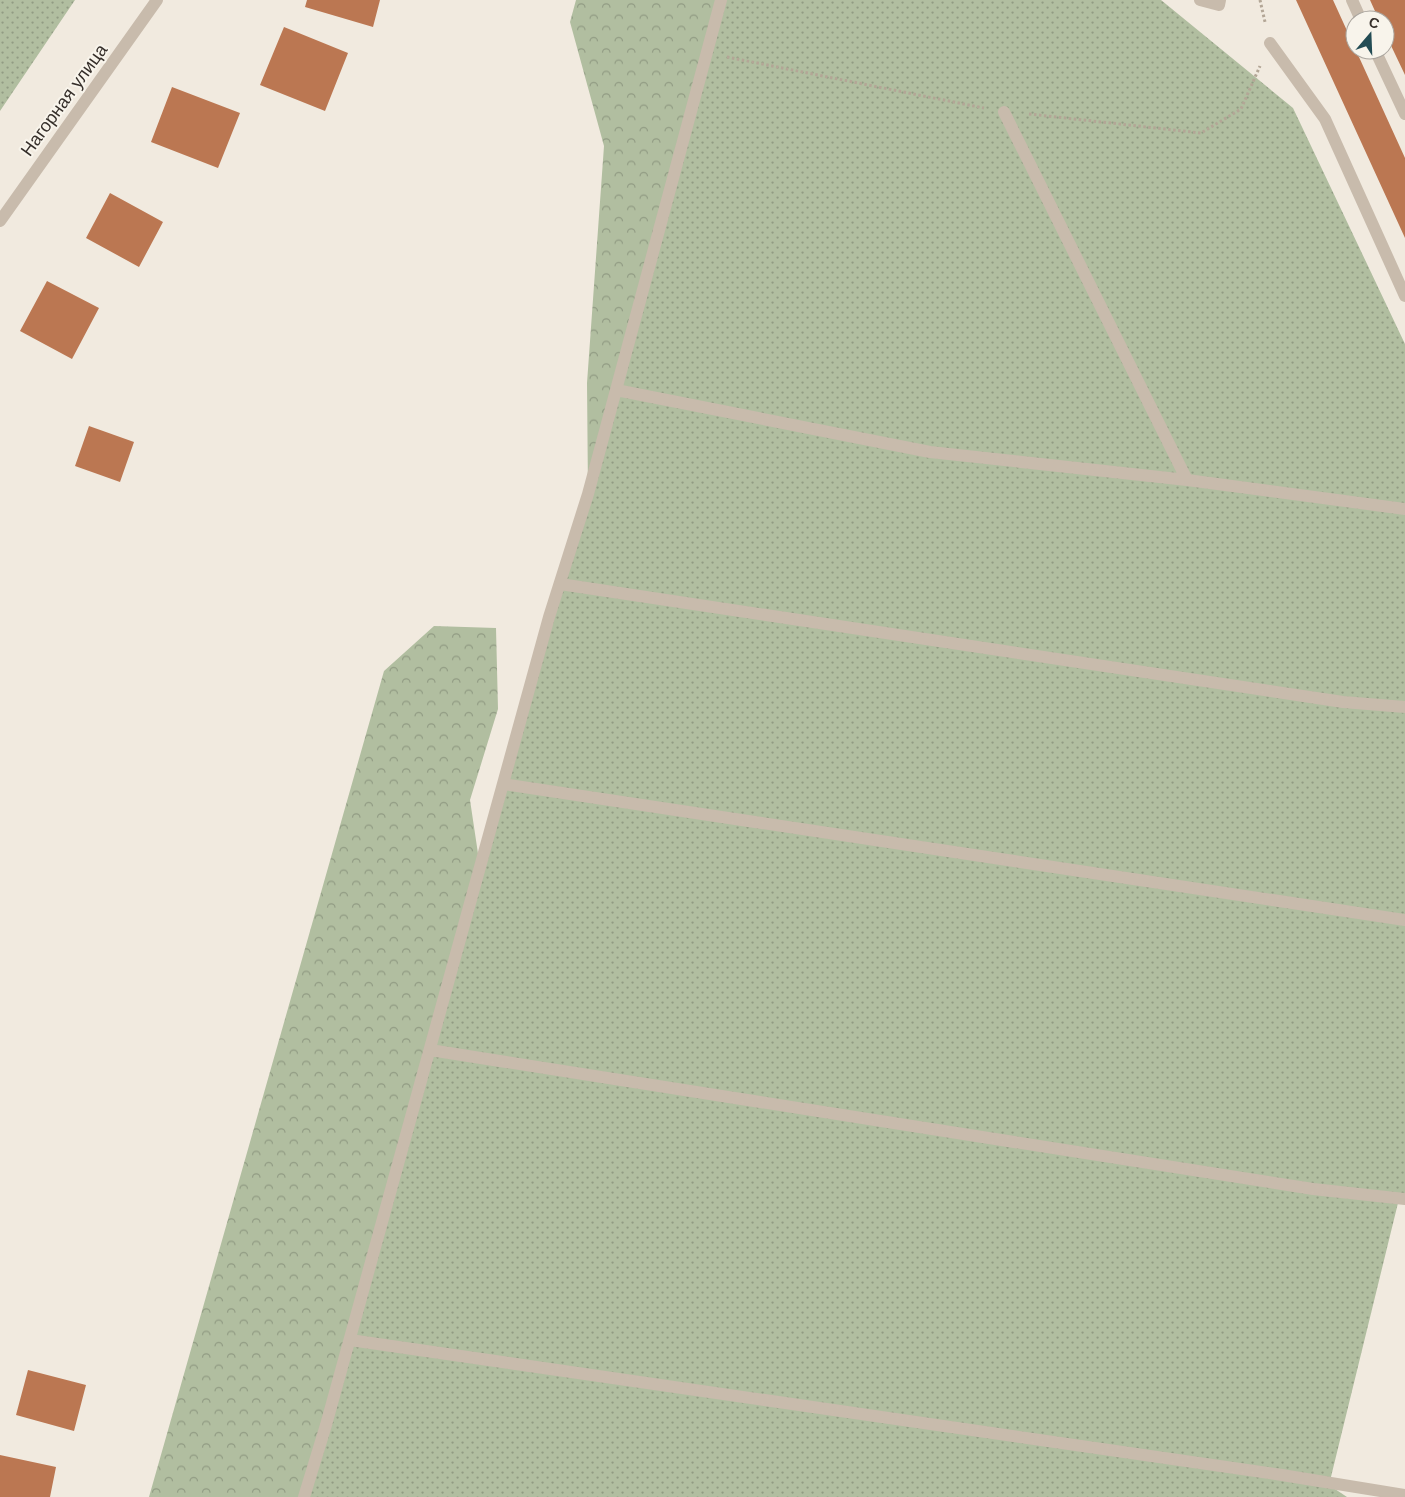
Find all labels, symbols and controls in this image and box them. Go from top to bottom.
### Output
north arrow [1345,10,1395,60]
text: С [1367,13,1382,32]
street label: Нагорная улица [17,39,112,160]

